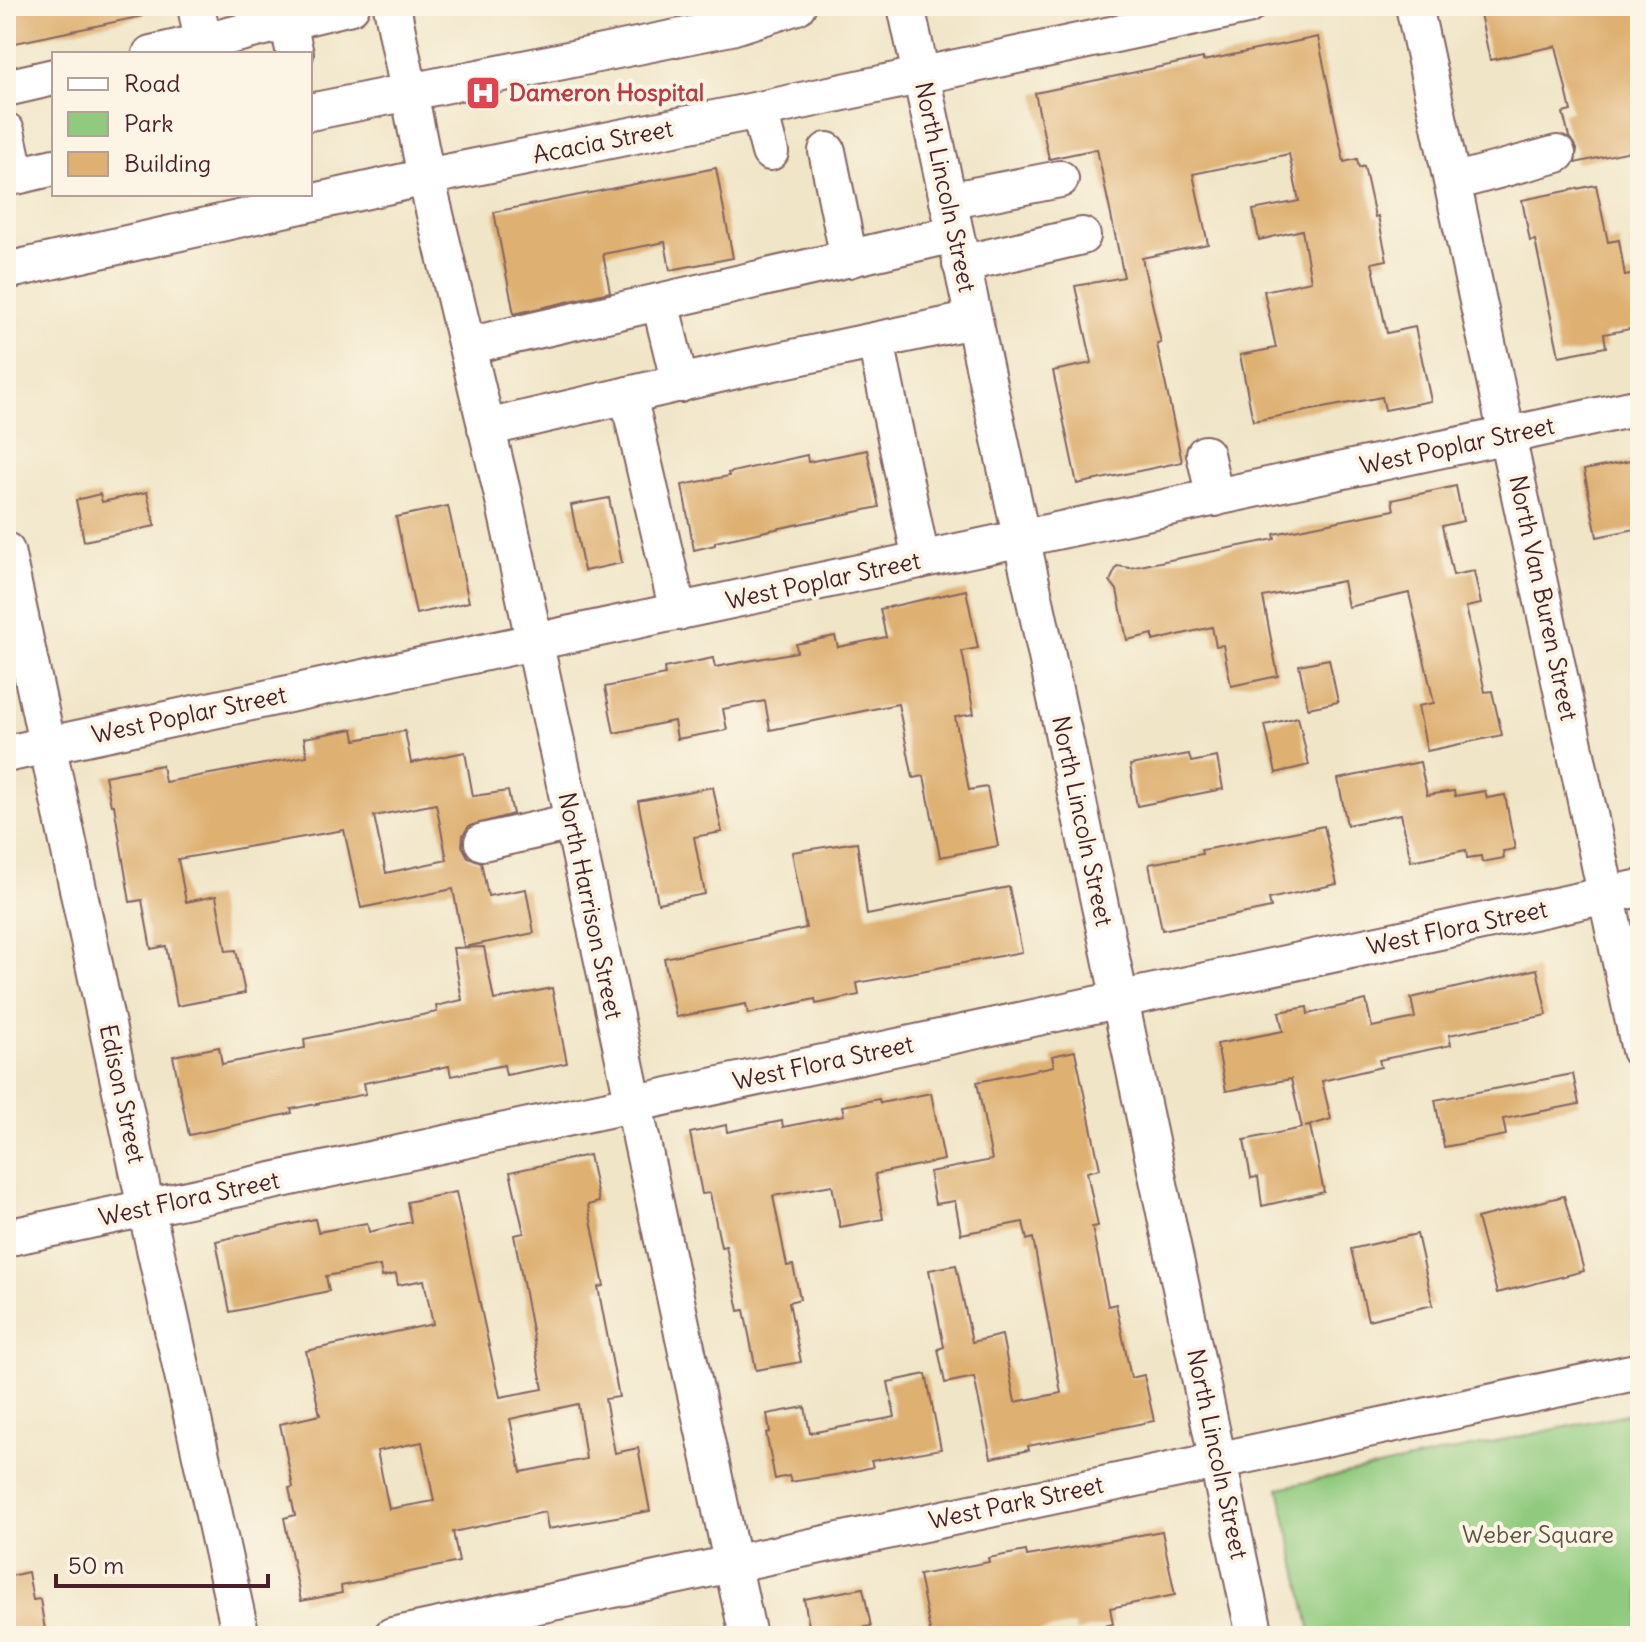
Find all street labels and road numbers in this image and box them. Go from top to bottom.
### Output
street label: North Lincoln Street [909,79,983,295]
street label: Acacia Street [530,113,675,169]
street label: West Poplar Street [1357,410,1557,480]
street label: North Van Buren Street [1503,472,1585,723]
street label: West Poplar Street [723,545,923,615]
street label: West Poplar Street [89,679,289,749]
street label: North Lincoln Street [1046,713,1120,929]
street label: North Harrison Street [552,790,630,1022]
street label: West Flora Street [1364,893,1550,961]
street label: Edison Street [94,1022,152,1166]
street label: West Flora Street [730,1028,916,1096]
street label: West Flora Street [96,1164,282,1232]
street label: North Lincoln Street [1181,1346,1255,1562]
street label: West Park Street [926,1469,1106,1535]

